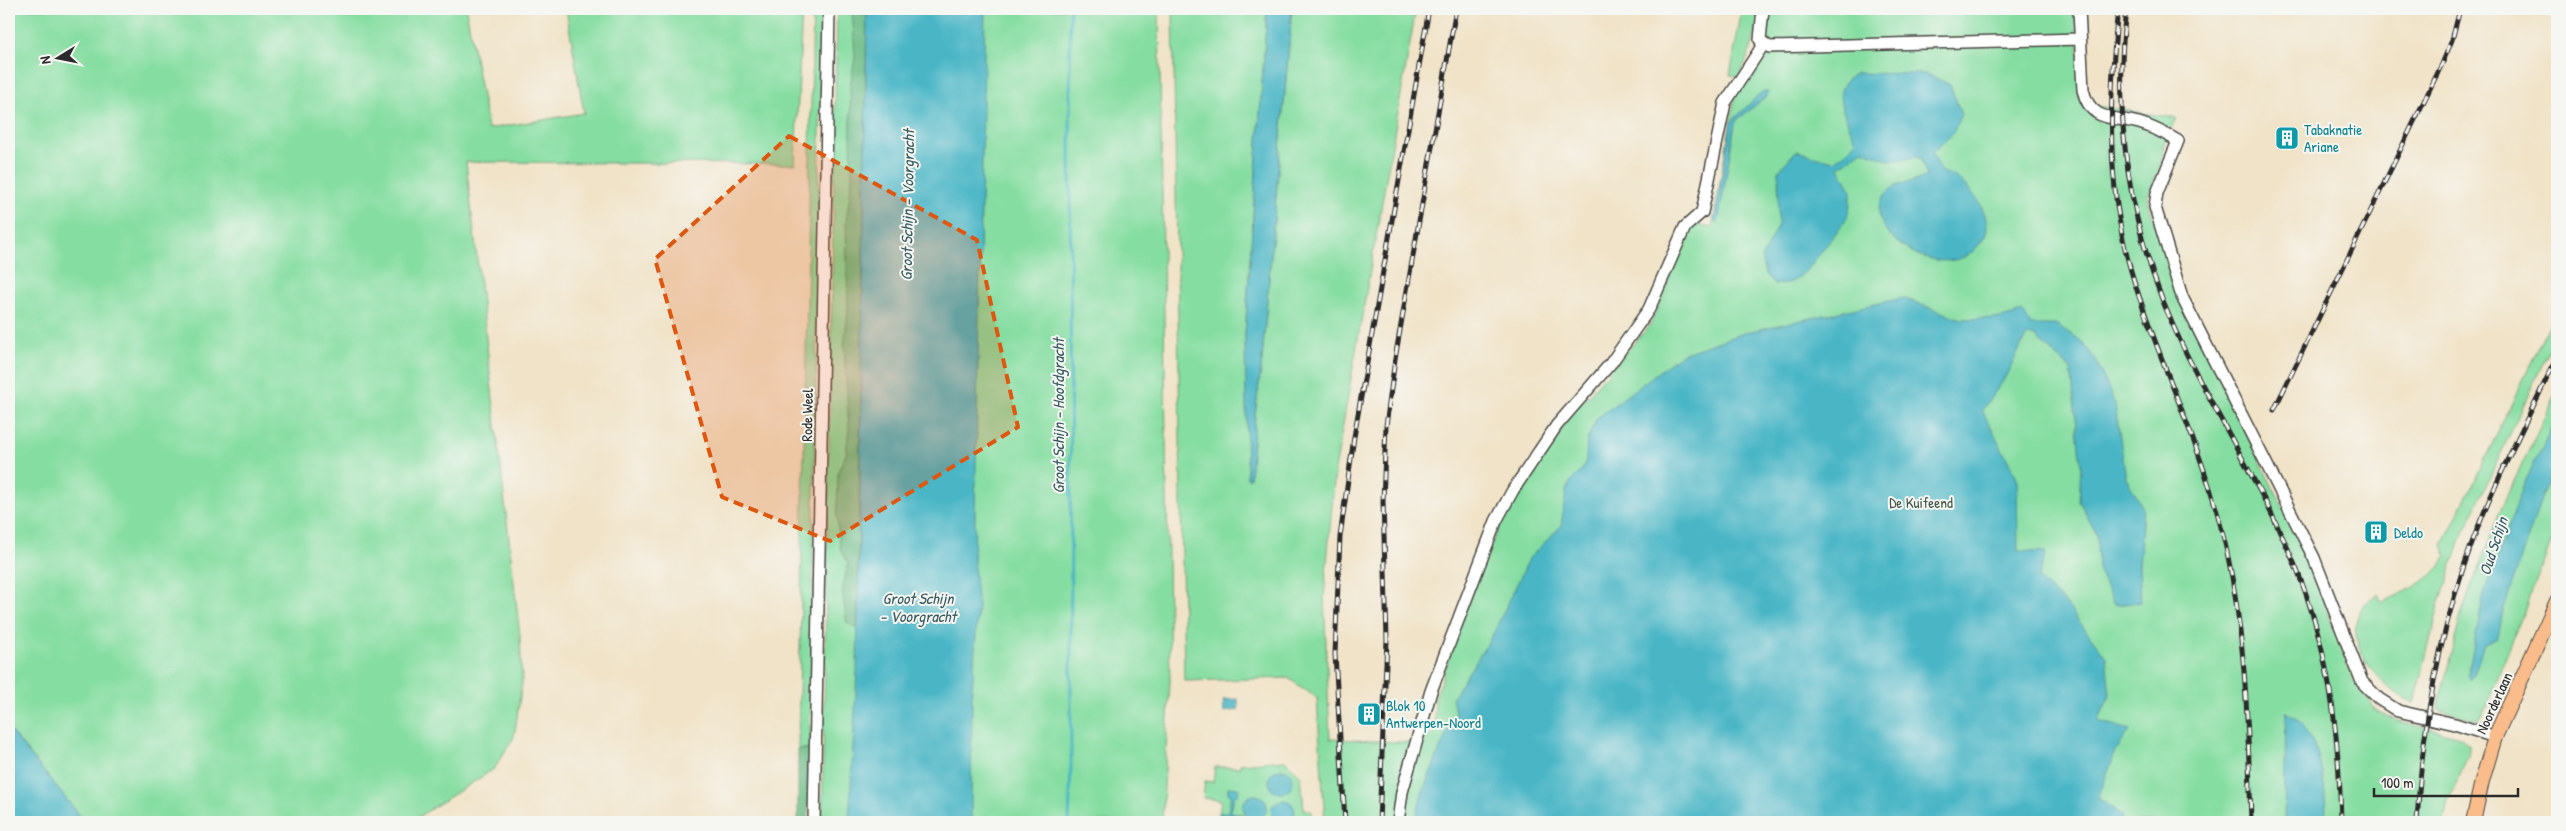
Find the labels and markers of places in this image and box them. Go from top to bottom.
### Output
place label: Tabaknatie Ariane [2304,119,2362,157]
building icon: Tabaknatie Ariane [2274,125,2300,151]
building icon: Deldo [2363,519,2389,545]
place label: Deldo [2394,522,2423,543]
place label: Blok 10 Antwerpen-Noord [1386,695,1481,733]
building icon: Blok 10 Antwerpen-Noord [1356,701,1382,727]

